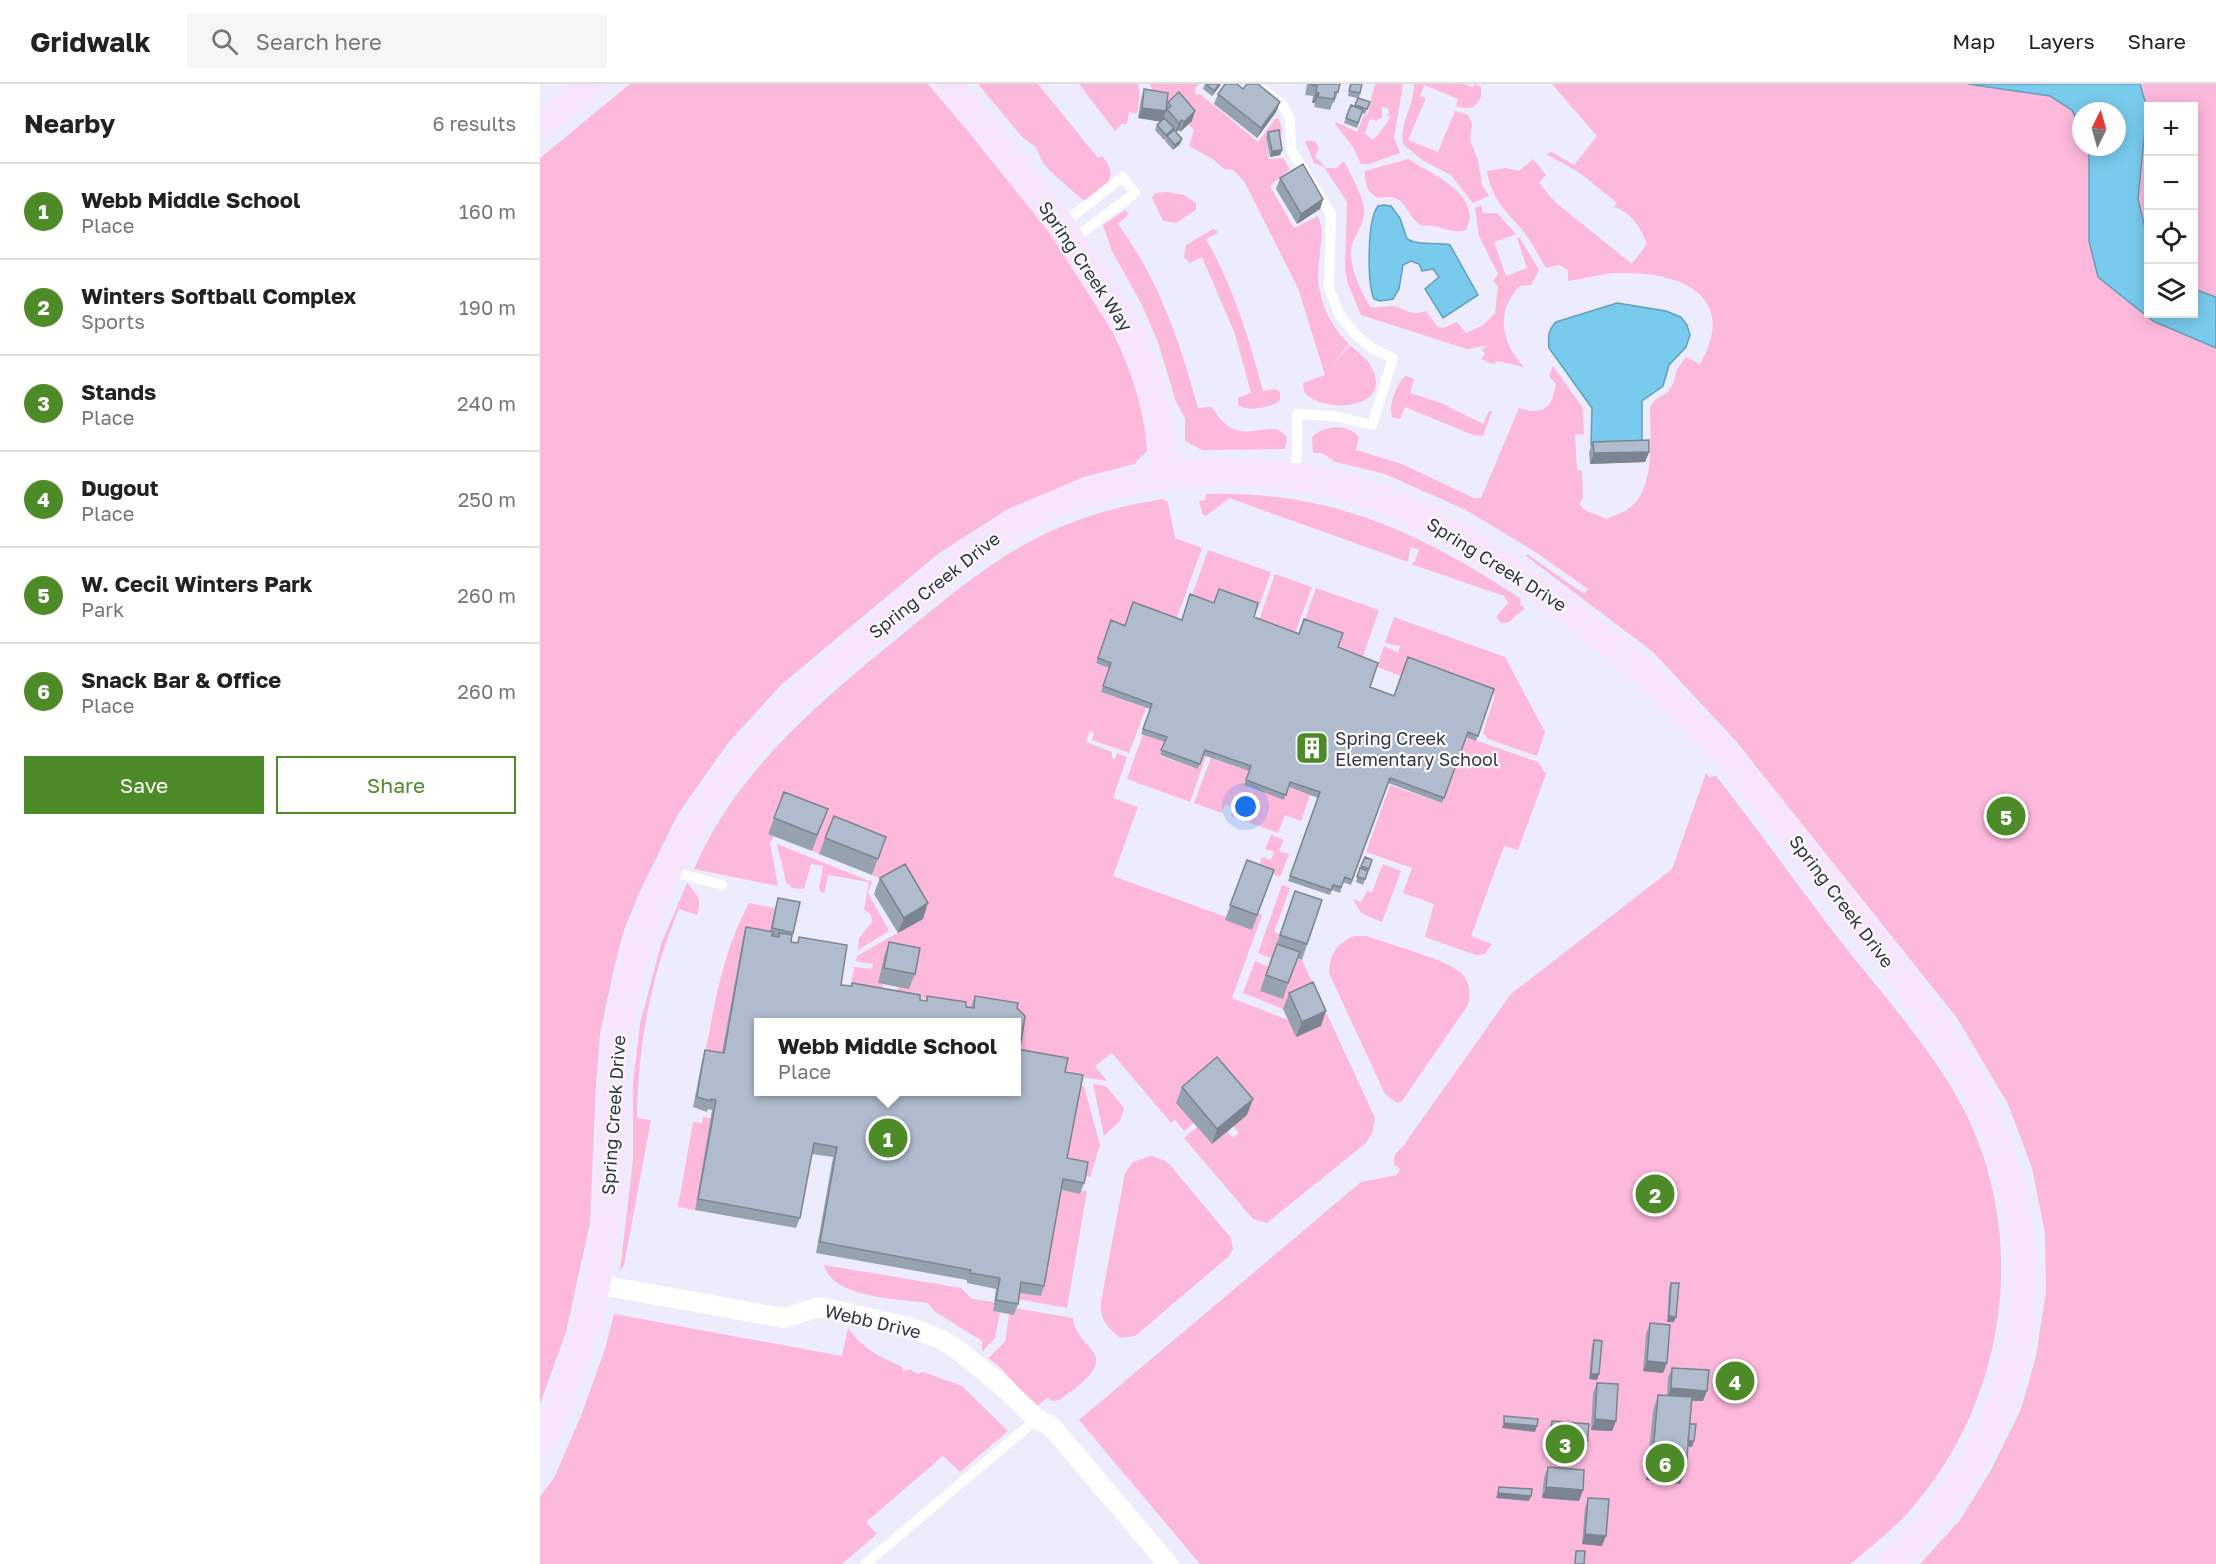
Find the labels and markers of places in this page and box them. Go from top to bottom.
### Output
place label: Spring Creek Elementary School [1335,727,1499,770]
building icon: Spring Creek Elementary School [1294,730,1330,766]
pin: 5 [1986,794,2026,838]
pin: 1 [868,1116,908,1160]
pin: 2 [1636,1172,1674,1216]
pin: 4 [1716,1358,1754,1404]
pin: 3 [1546,1422,1584,1466]
pin: 6 [1646,1440,1684,1486]

